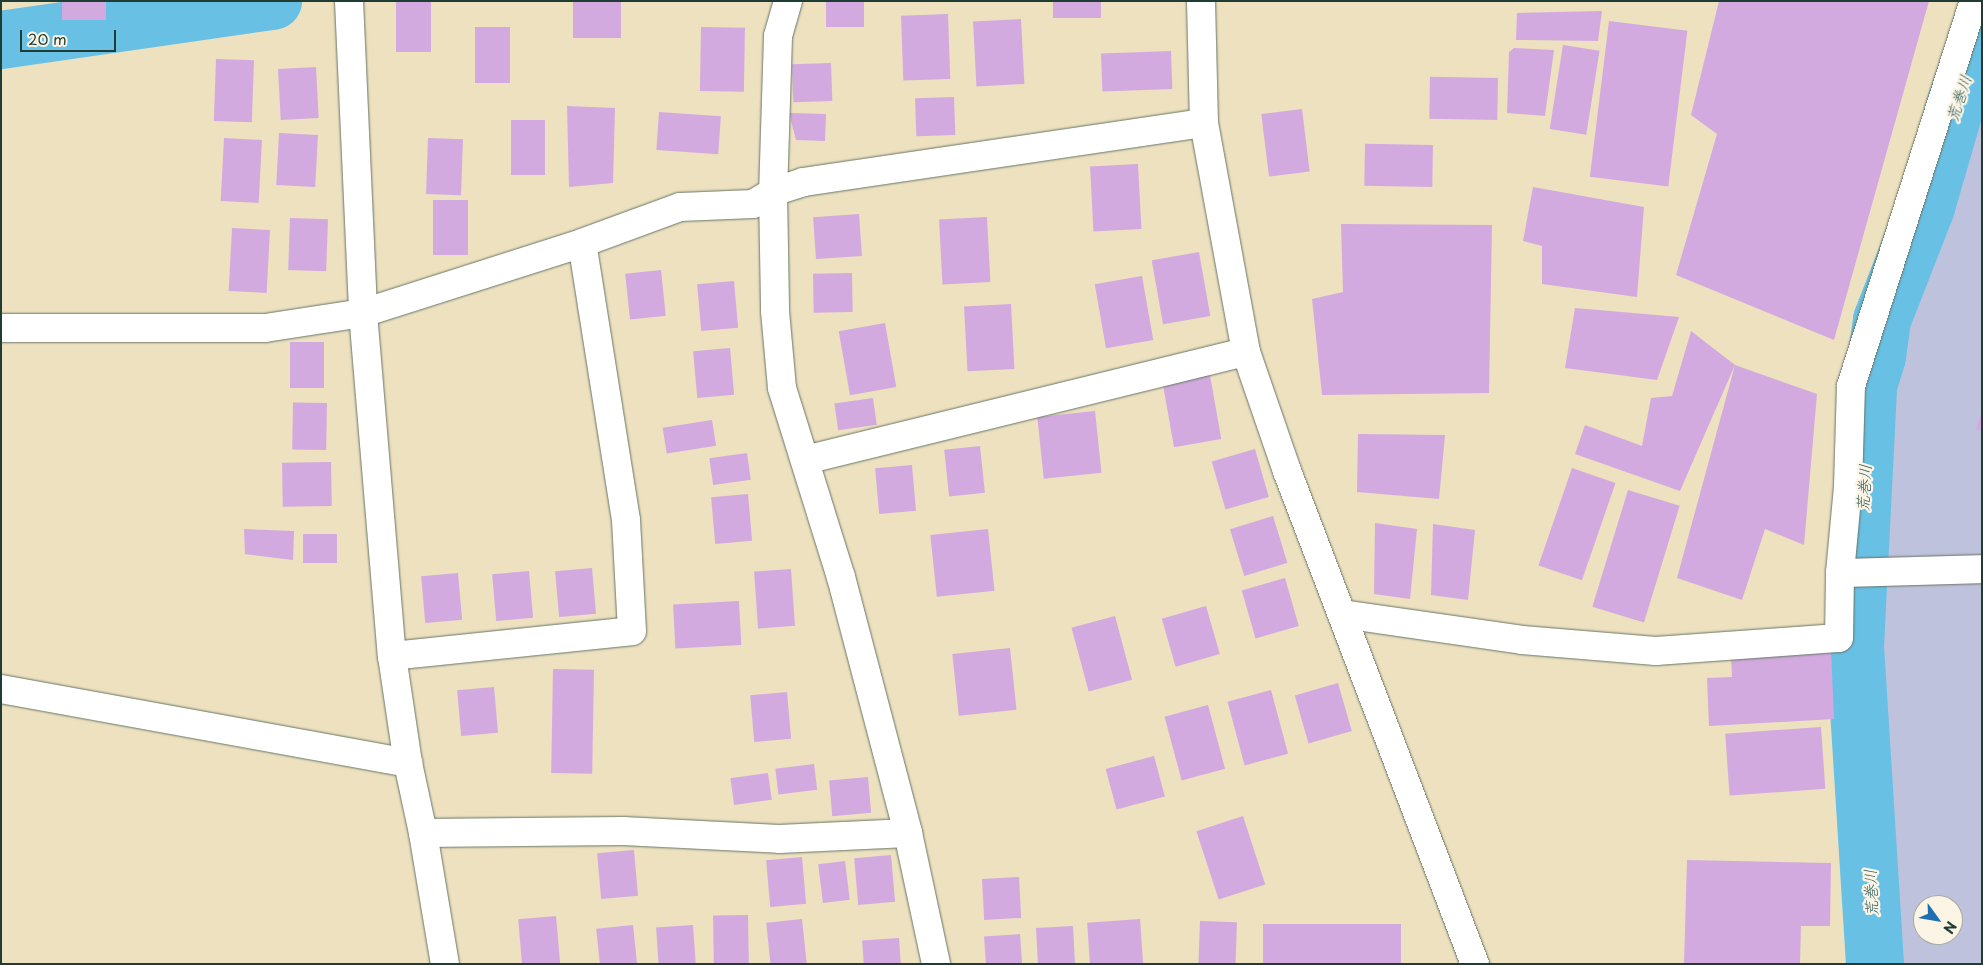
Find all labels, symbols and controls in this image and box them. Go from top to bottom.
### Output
scale bar [22,20,119,52]
text: 20 m [28,27,67,50]
water label: 荒巻川 [1941,72,1975,124]
water label: 荒巻川 [1852,464,1874,512]
water label: 荒巻川 [1859,869,1881,917]
north arrow [1913,895,1963,945]
text: N [1938,917,1962,938]

